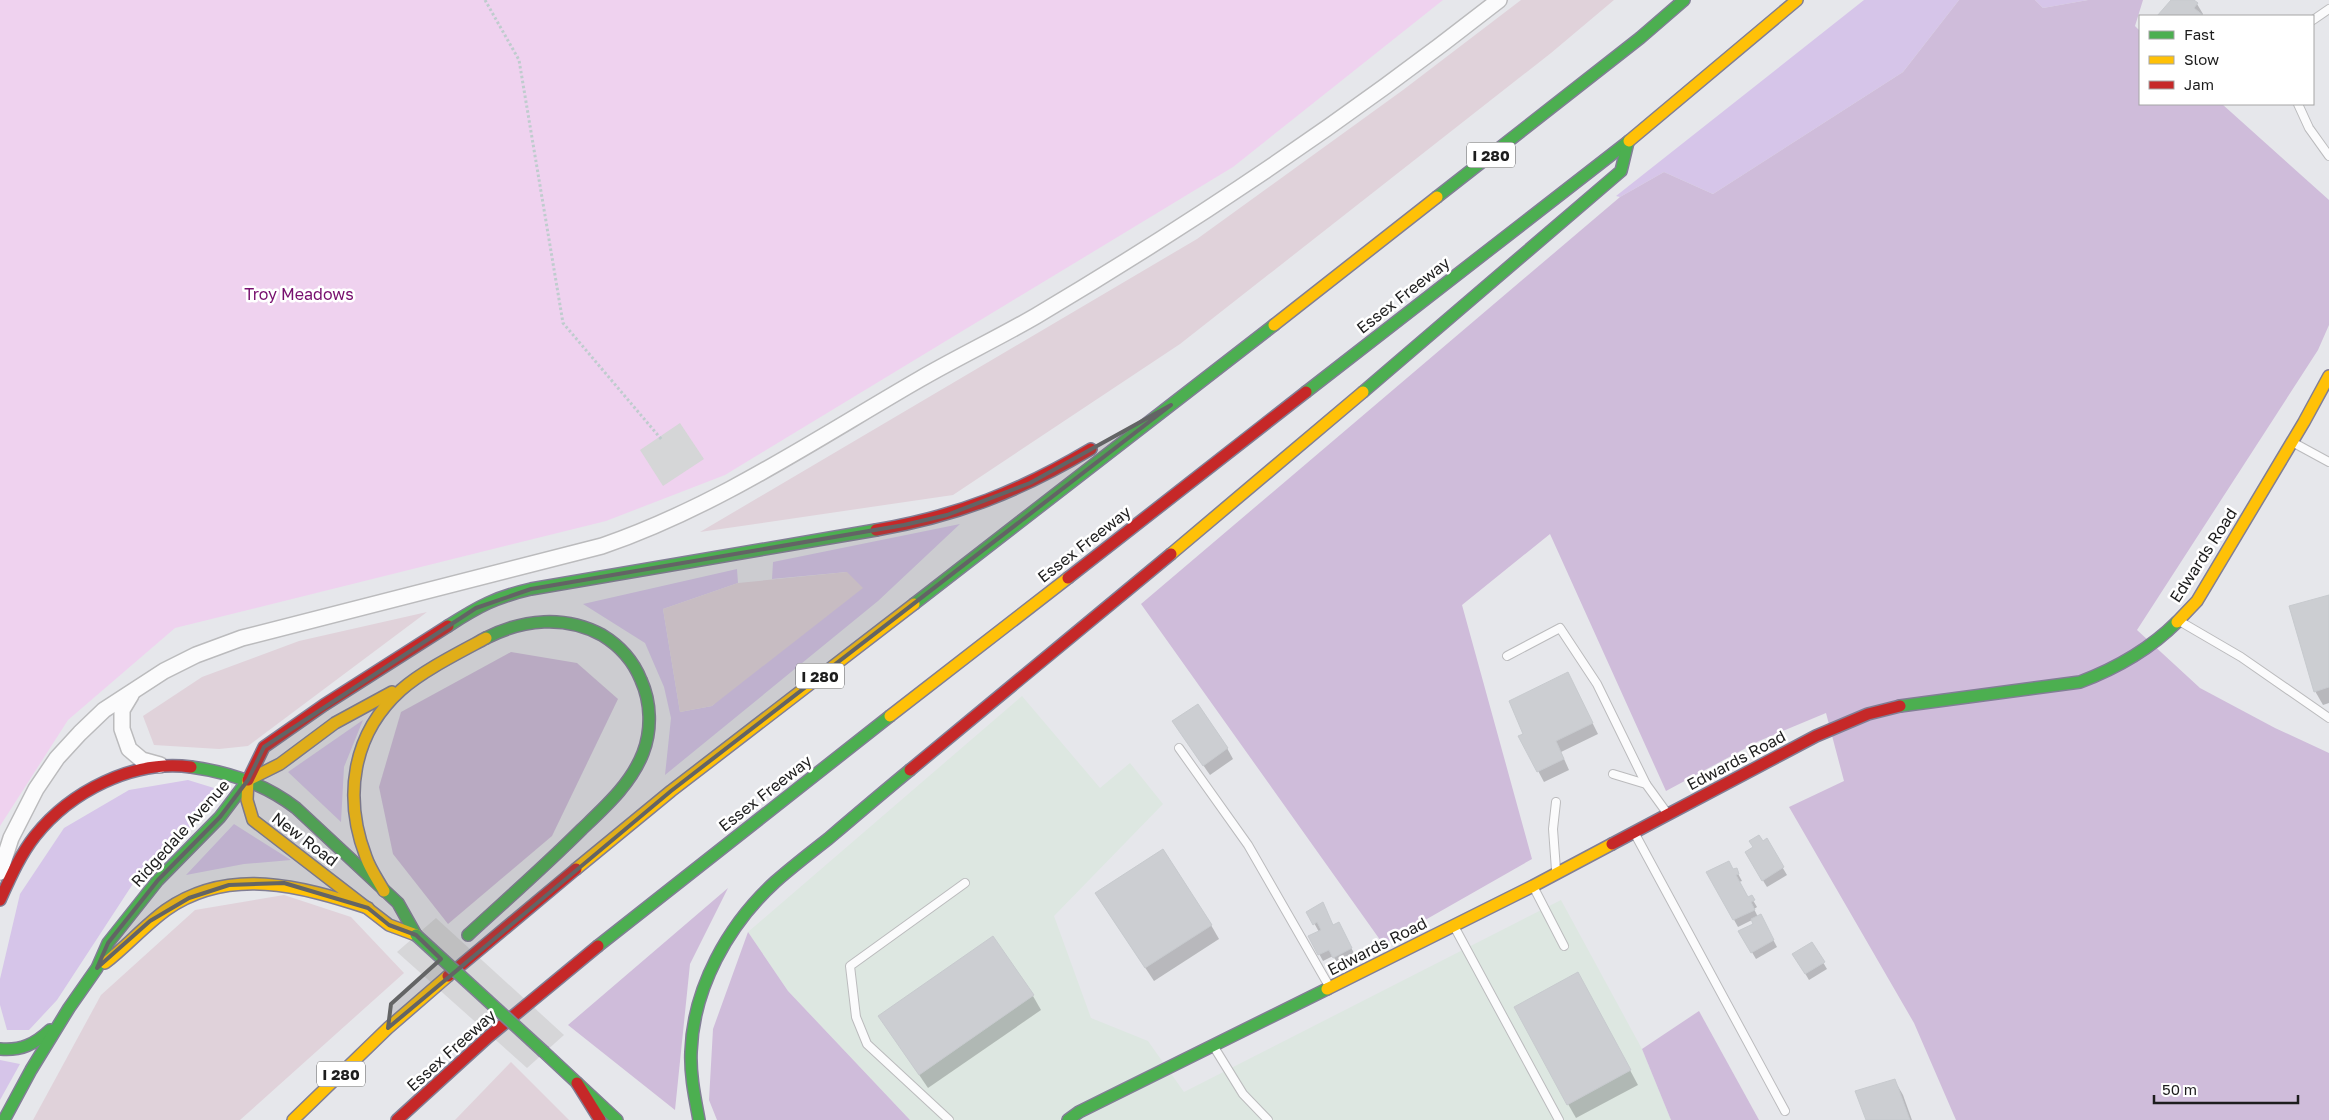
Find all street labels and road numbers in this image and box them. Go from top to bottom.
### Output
road number: I 280 [1467,142,1515,168]
street label: Essex Freeway [1352,252,1454,338]
street label: Essex Freeway [1033,501,1135,587]
street label: Edwards Road [2165,504,2241,606]
road number: I 280 [796,664,844,688]
street label: Edwards Road [1683,726,1789,794]
street label: Essex Freeway [714,750,816,836]
street label: Ridgedale Avenue [126,775,234,891]
street label: New Road [268,808,342,870]
street label: Edwards Road [1324,912,1430,980]
street label: Essex Freeway [402,1005,500,1095]
road number: I 280 [317,1062,365,1086]

